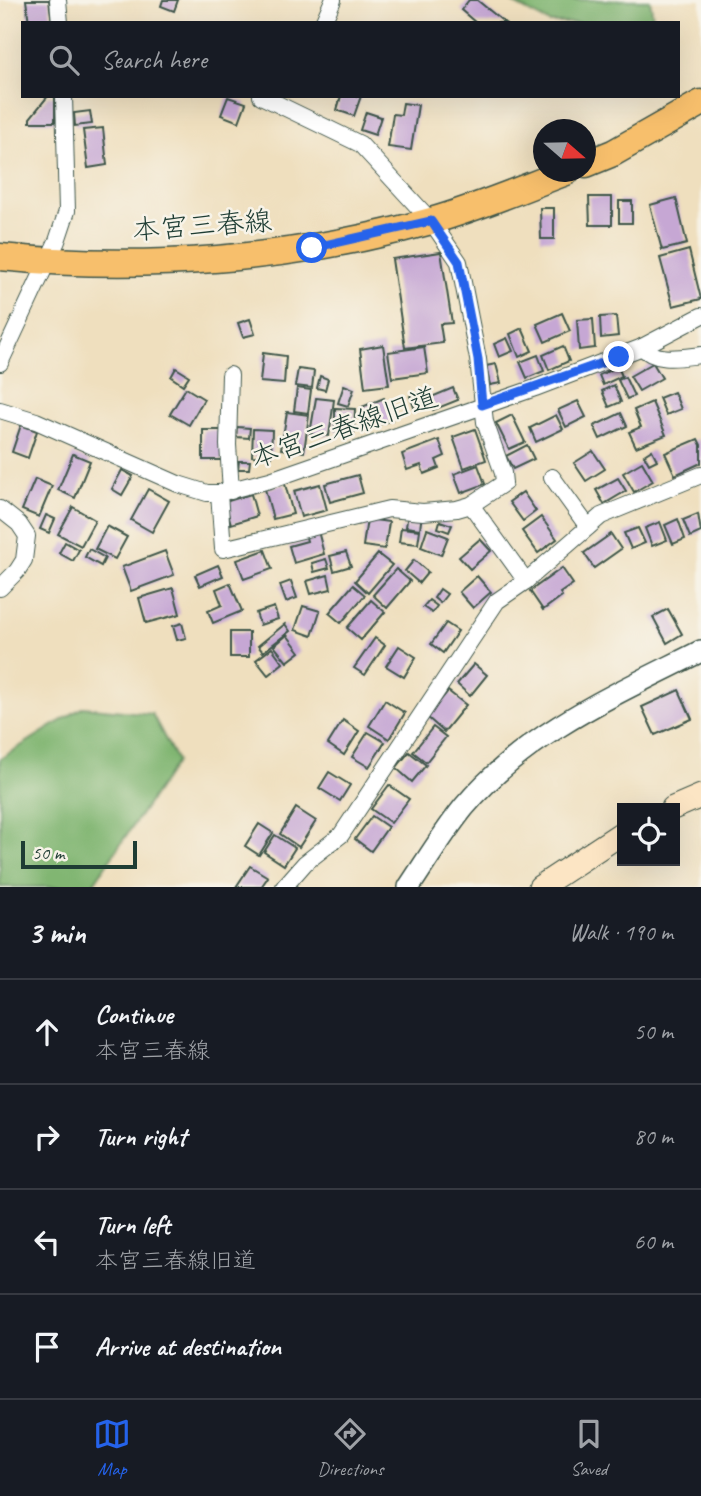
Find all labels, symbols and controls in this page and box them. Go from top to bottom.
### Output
search box [21,21,680,98]
icon: search [45,41,83,79]
text: Search here [101,43,207,76]
north arrow [533,119,596,182]
street label: 本宮三春線 [131,203,273,247]
route start [296,232,327,263]
route end [603,341,634,372]
street label: 本宮三春線旧道 [246,379,442,475]
map controls [617,803,680,866]
button: locate [617,803,680,866]
scale bar [21,838,136,870]
text: 50 m [32,841,64,865]
text: 3 min [28,914,85,952]
text: Walk · 190 m [569,918,673,947]
text: Continue [95,998,173,1031]
icon: ahead [28,1013,66,1051]
text: 50 m [634,1017,673,1046]
text: 本宮三春線 [95,1036,210,1065]
icon: right [28,1118,66,1156]
text: Turn right [95,1120,186,1153]
text: 80 m [634,1122,673,1151]
text: Turn left [95,1208,170,1241]
icon: left [28,1223,66,1261]
text: 60 m [634,1227,673,1256]
text: 本宮三春線旧道 [95,1246,256,1275]
icon: arrive [28,1328,66,1366]
text: Arrive at destination [95,1330,281,1363]
tab: Map [93,1415,131,1481]
tab: Directions [317,1415,384,1481]
tab: Saved [570,1415,608,1481]

